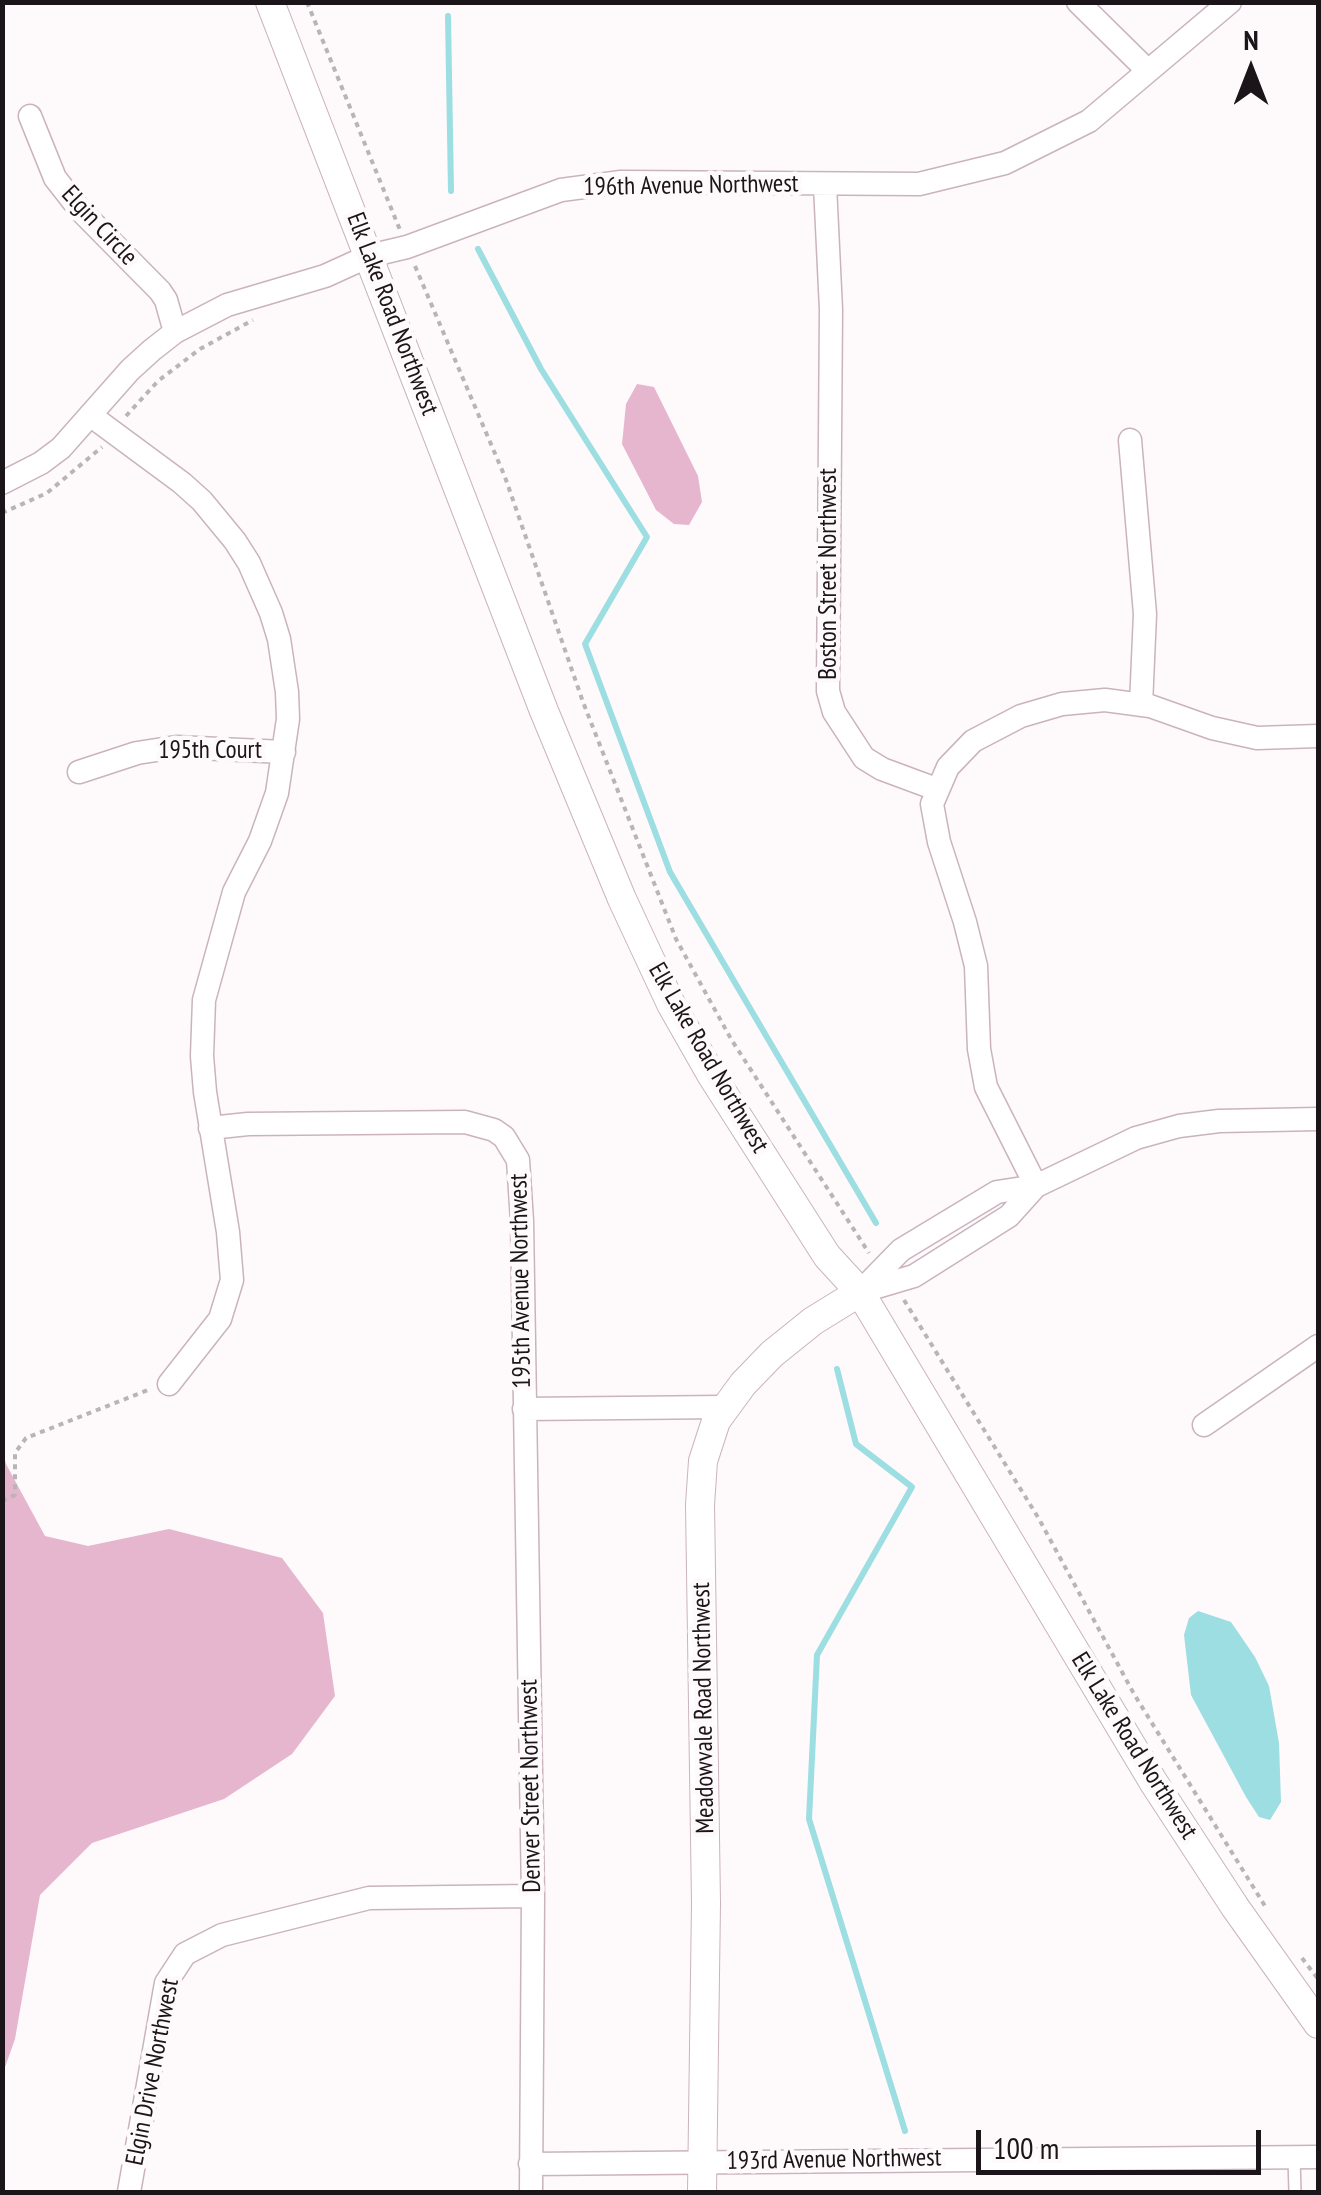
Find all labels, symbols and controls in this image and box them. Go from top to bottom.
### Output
north arrow [1201,20,1301,120]
text: N [1243,21,1259,58]
street label: 196th Avenue Northwest [583,169,799,203]
street label: Elgin Circle [55,180,143,272]
street label: Elk Lake Road Northwest [340,209,444,419]
street label: Boston Street Northwest [814,468,844,680]
street label: 195th Court [158,736,262,766]
street label: Elk Lake Road Northwest [641,958,775,1158]
street label: 195th Avenue Northwest [504,1173,538,1389]
street label: Meadowvale Road Northwest [687,1582,721,1834]
street label: Elk Lake Road Northwest [1064,1647,1204,1845]
street label: Denver Street Northwest [514,1679,548,1893]
street label: Elgin Drive Northwest [120,1976,186,2168]
scale bar [981,2110,1266,2172]
text: 100 m [993,2128,1059,2167]
street label: 193rd Avenue Northwest [726,2143,942,2177]

